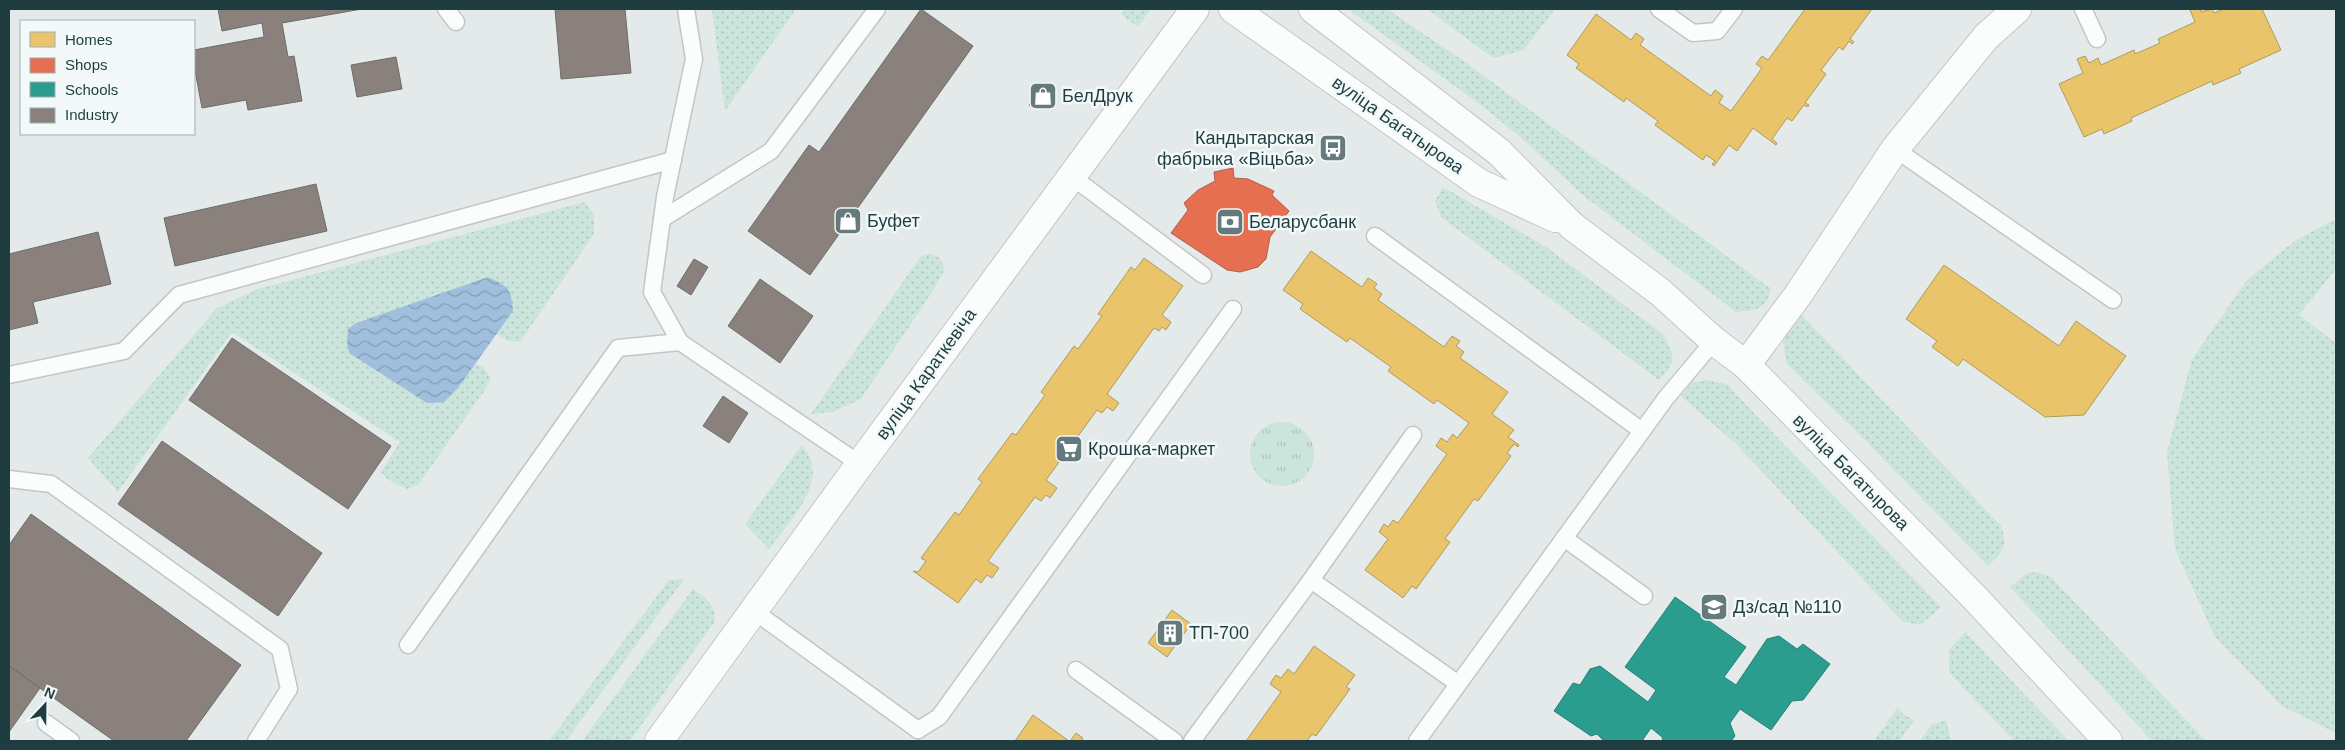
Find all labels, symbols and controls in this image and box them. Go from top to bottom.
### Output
legend [20,20,195,135]
text: Homes [65,31,113,48]
text: Shops [65,56,108,73]
street label: вуліца Багатырова [1328,72,1468,178]
text: Schools [65,81,118,98]
shop icon: БелДрук [1028,81,1058,111]
place label: БелДрук [1062,86,1133,106]
text: Industry [65,106,119,123]
place label: Кандытарская фабрыка «Віцьба» [1157,128,1314,169]
bus stop icon: Кандытарская фабрыка «Віцьба» [1318,133,1348,163]
shop icon: Буфет [833,206,863,236]
bank icon: Беларусбанк [1215,207,1245,237]
place label: Буфет [867,211,920,231]
place label: Беларусбанк [1249,212,1356,232]
street label: вуліца Караткевіча [872,304,981,443]
street label: вуліца Багатырова [1789,410,1914,535]
supermarket icon: Крошка-маркет [1054,434,1084,464]
place label: Крошка-маркет [1088,439,1215,459]
school or university icon: Дз/сад №110 [1699,592,1729,622]
place label: Дз/сад №110 [1733,597,1842,617]
building icon: ТП-700 [1155,618,1185,648]
place label: ТП-700 [1189,623,1249,643]
north arrow [20,680,70,730]
text: N [42,684,58,702]

